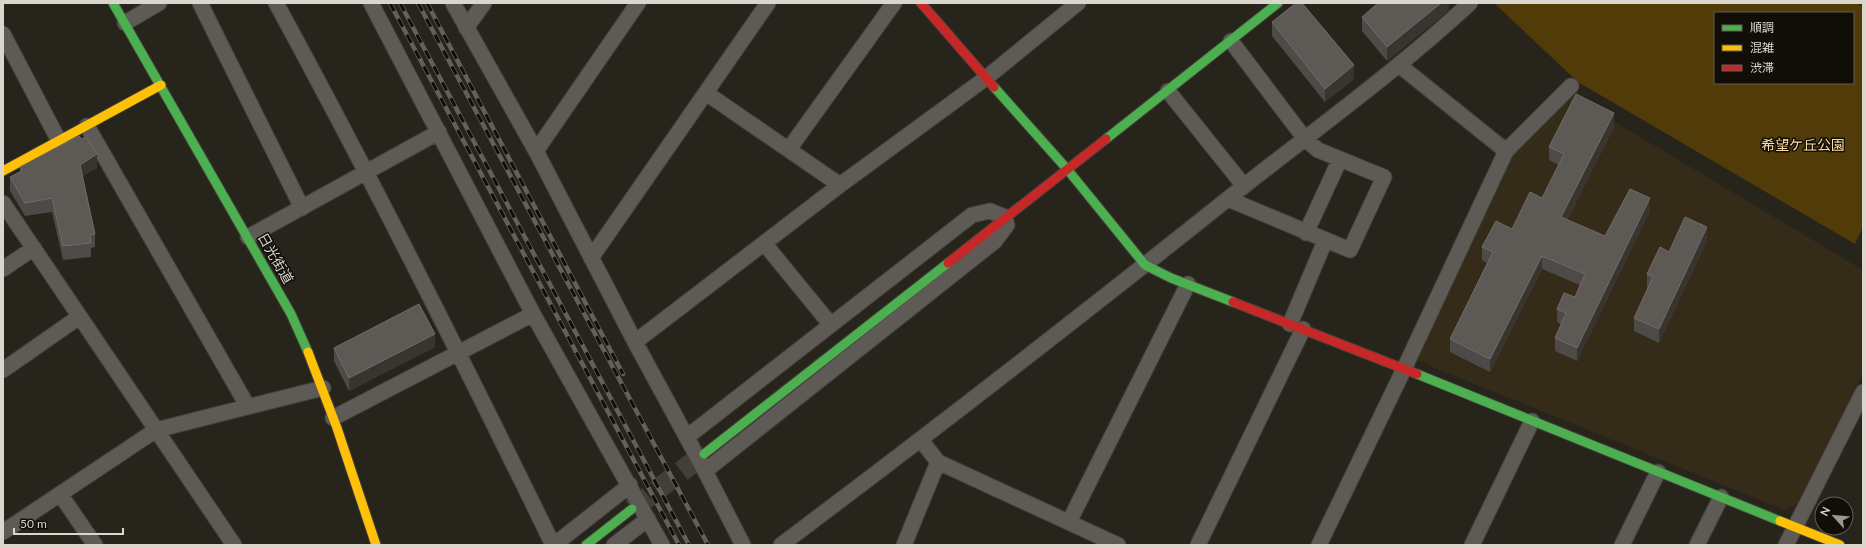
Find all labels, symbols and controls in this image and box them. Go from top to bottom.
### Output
legend [1714,12,1854,84]
text: 順調 [1750,20,1774,35]
text: 混雑 [1750,40,1774,55]
text: 渋滞 [1750,60,1774,75]
park label: 希望ケ丘公園 [1761,136,1845,153]
street label: 日光街道 [255,230,297,286]
north arrow [1814,496,1854,536]
text: N [1817,505,1832,518]
scale bar [14,510,123,536]
text: 50 m [20,516,47,531]

